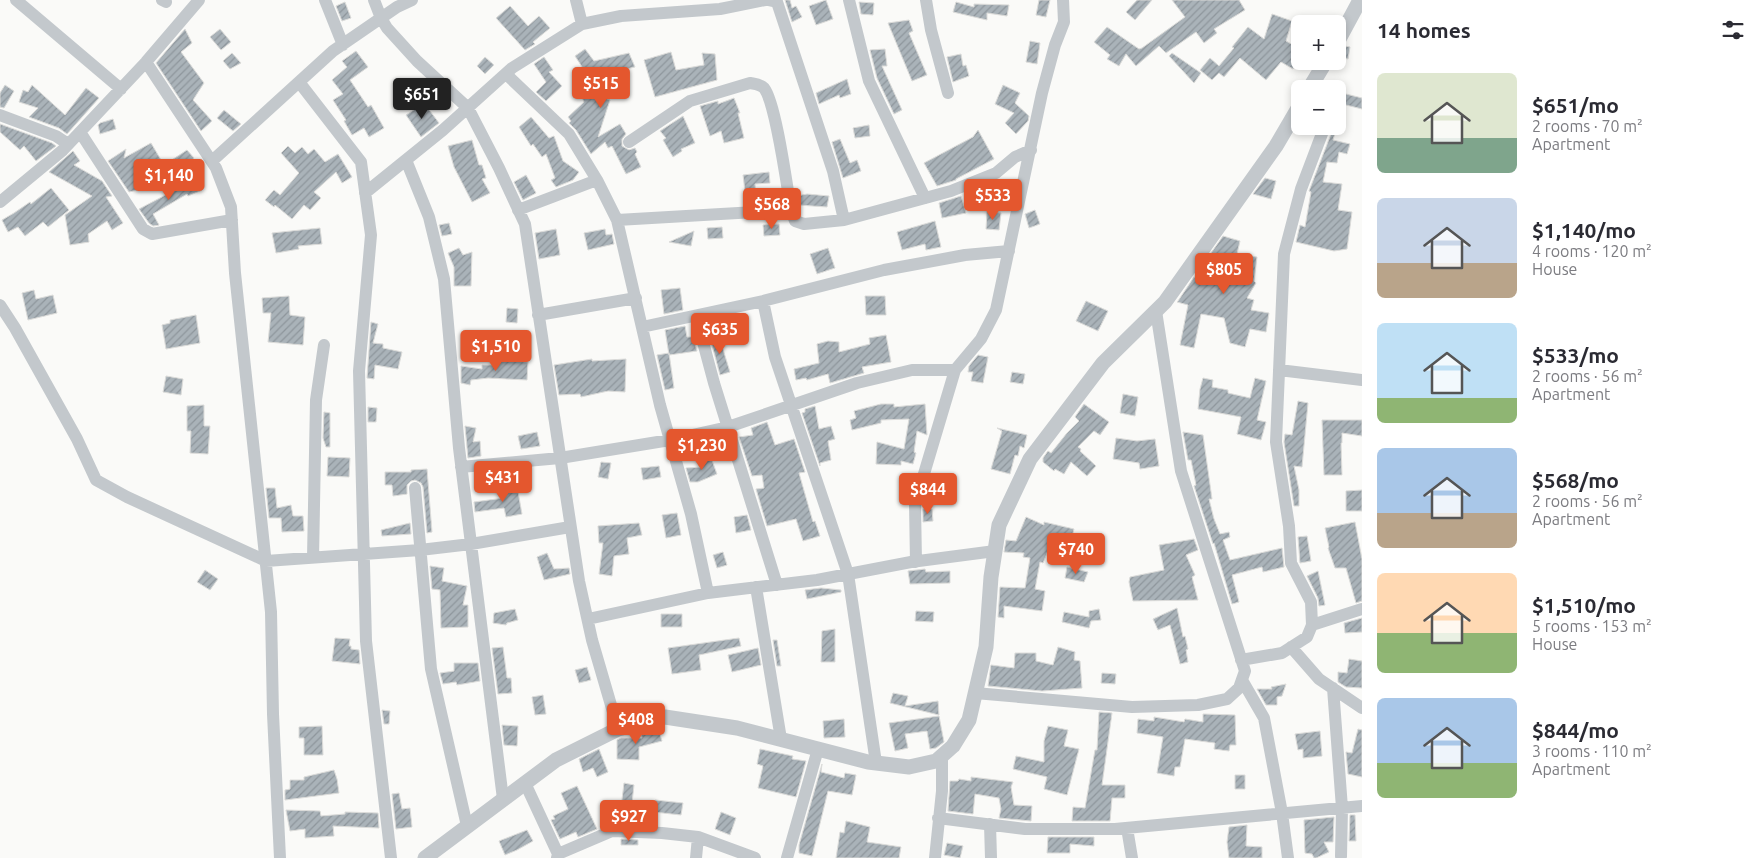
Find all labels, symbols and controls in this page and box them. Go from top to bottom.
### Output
map controls [1291,15,1346,135]
button: + [1291,15,1346,70]
icon: filters [1719,16,1747,44]
text: 14 homes [1377,18,1471,42]
pin: $515 [571,66,631,109]
text: $515 [583,74,619,92]
pin: $651 [392,78,452,120]
button: − [1291,80,1346,135]
text: $651 [404,85,440,103]
icon: home [1417,93,1477,153]
text: $651/mo [1532,93,1619,117]
text: 2 rooms · 70 m² [1532,117,1643,135]
text: Apartment [1532,135,1610,153]
pin: $1,140 [128,158,210,201]
text: $1,140 [144,166,194,184]
pin: $533 [963,178,1023,221]
text: $533 [975,186,1011,204]
pin: $568 [742,188,802,230]
text: $568 [754,195,790,213]
icon: home [1417,218,1477,278]
text: $1,140/mo [1532,218,1636,242]
text: 4 rooms · 120 m² [1532,242,1652,260]
pin: $805 [1194,252,1254,295]
text: $805 [1206,260,1242,278]
text: House [1532,260,1577,278]
pin: $635 [690,312,750,355]
text: $635 [702,320,738,338]
pin: $1,510 [455,330,537,372]
text: $1,510 [471,337,521,355]
icon: home [1417,343,1477,403]
text: $533/mo [1532,343,1619,367]
text: 2 rooms · 56 m² [1532,367,1643,385]
text: Apartment [1532,385,1610,403]
pin: $1,230 [661,428,743,471]
text: $1,230 [677,436,727,454]
pin: $431 [473,460,533,503]
text: $431 [485,468,521,486]
icon: home [1417,468,1477,528]
text: $568/mo [1532,468,1619,492]
pin: $844 [898,472,958,515]
text: $844 [910,480,946,498]
text: 2 rooms · 56 m² [1532,492,1643,510]
text: Apartment [1532,510,1610,528]
pin: $740 [1046,532,1106,575]
text: $740 [1058,540,1094,558]
icon: home [1417,593,1477,653]
text: $1,510/mo [1532,593,1636,617]
text: 5 rooms · 153 m² [1532,617,1652,635]
text: House [1532,635,1577,653]
pin: $408 [606,702,666,745]
text: $408 [618,710,654,728]
icon: home [1417,718,1477,778]
text: $844/mo [1532,718,1619,742]
text: 3 rooms · 110 m² [1532,742,1652,760]
text: Apartment [1532,760,1610,778]
pin: $927 [599,800,659,842]
text: $927 [611,807,647,825]

